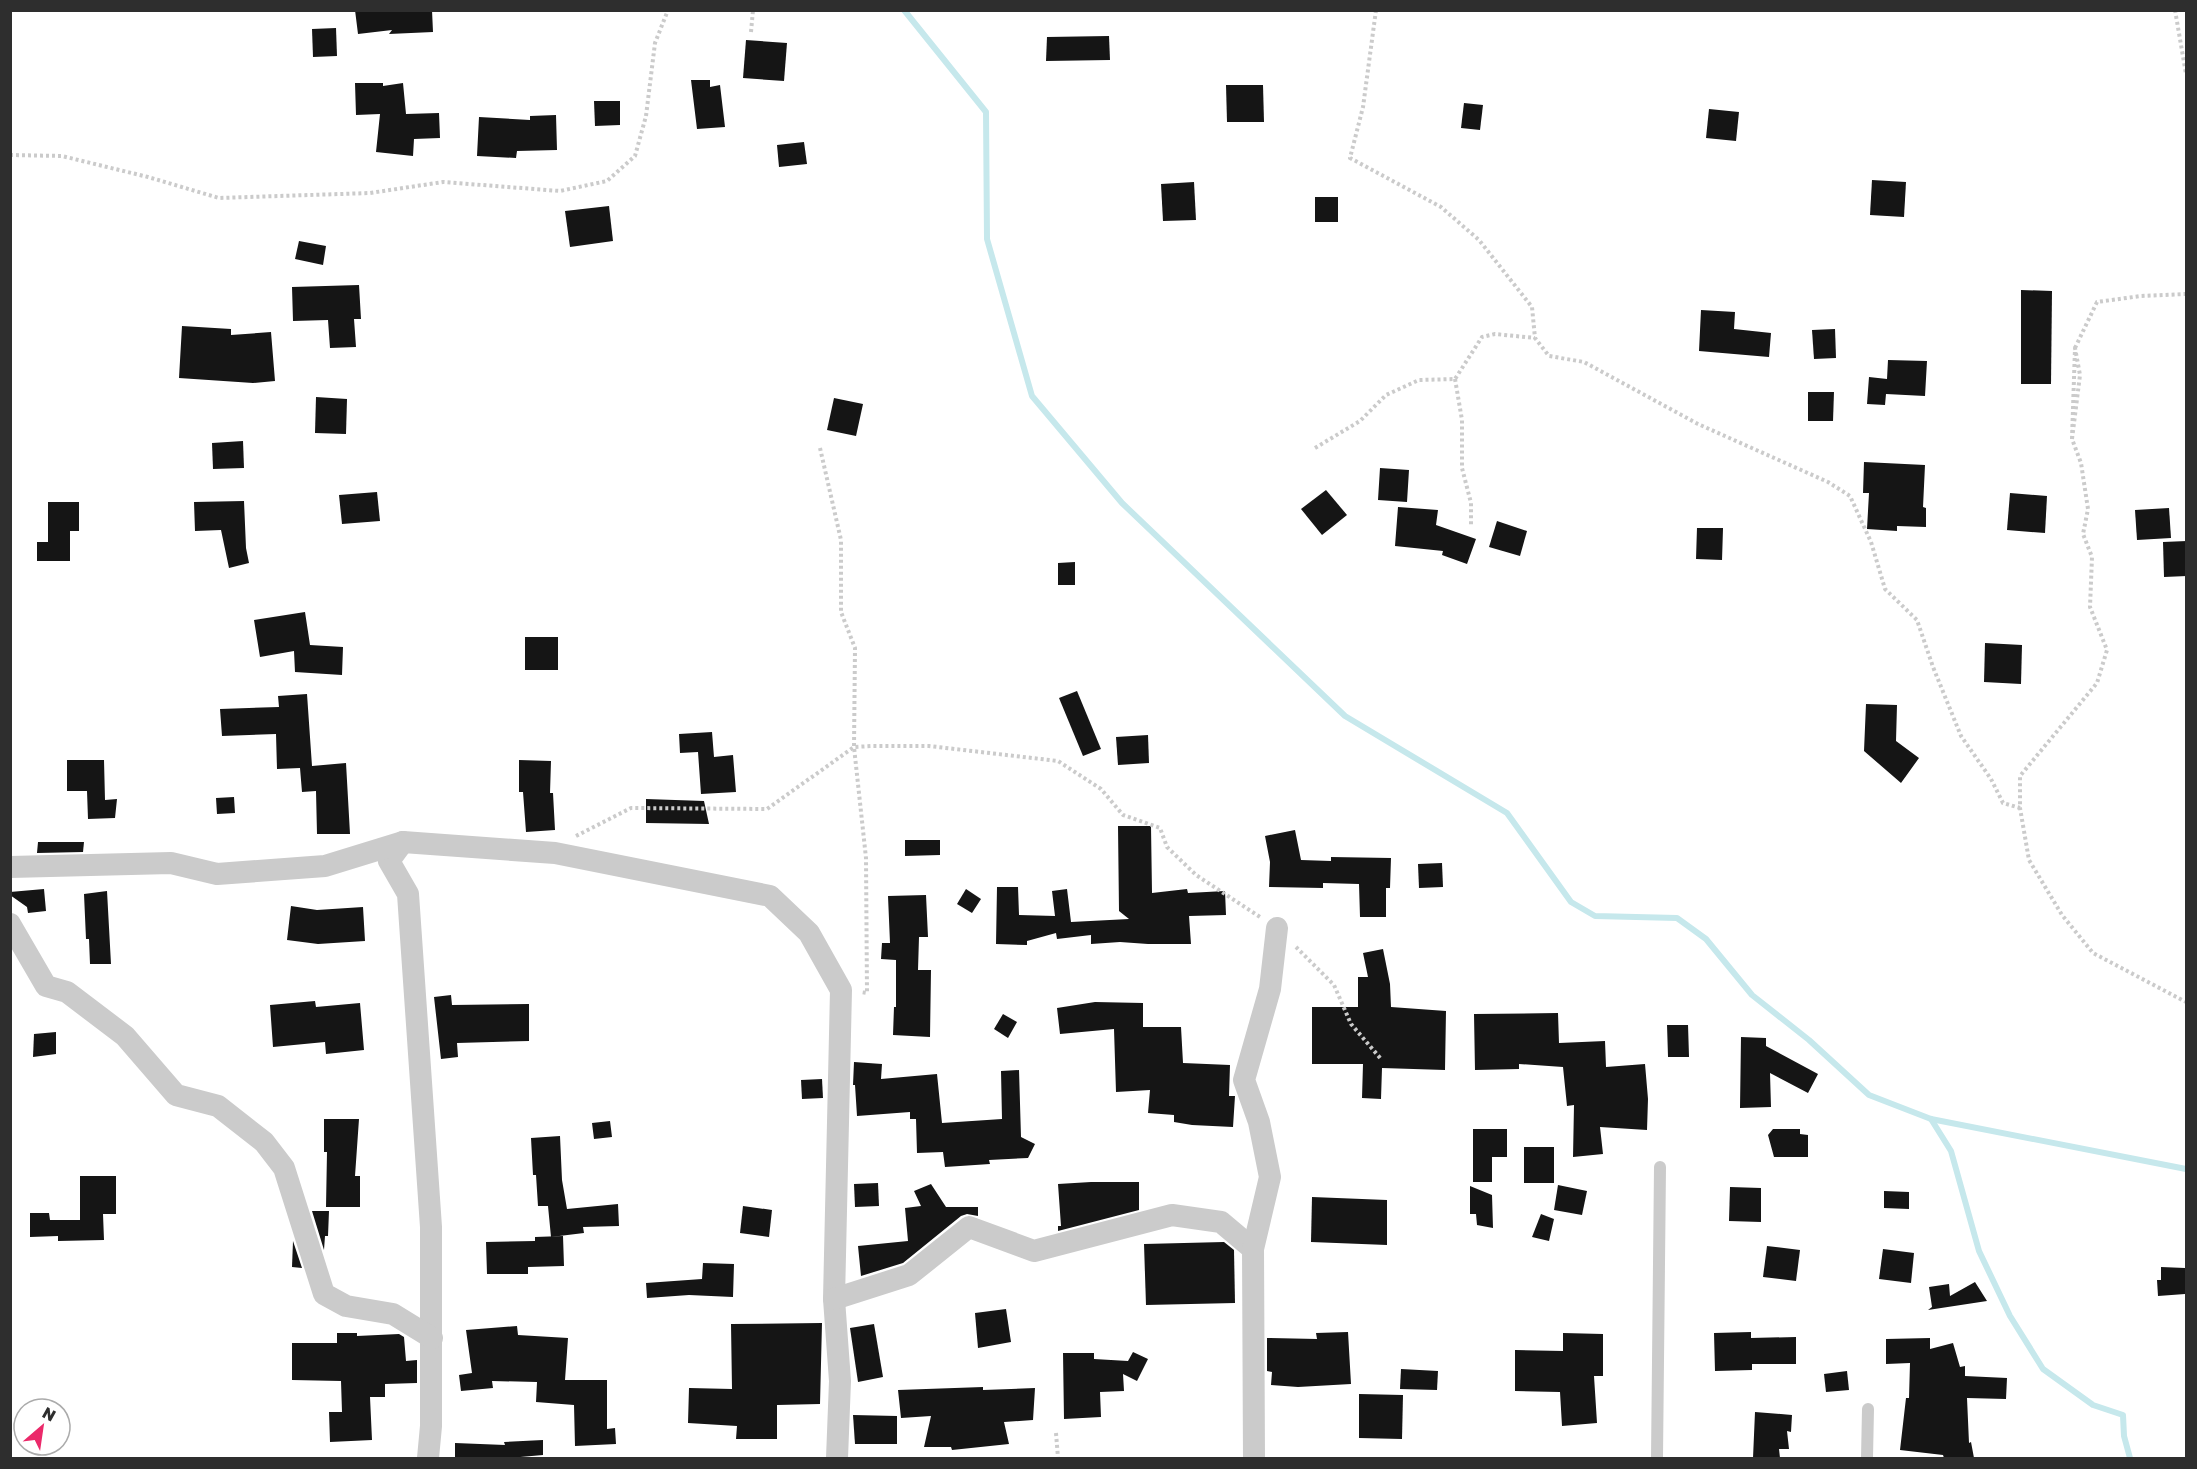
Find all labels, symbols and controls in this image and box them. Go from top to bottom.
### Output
north arrow [12,1397,72,1457]
text: N [39,1402,59,1426]

